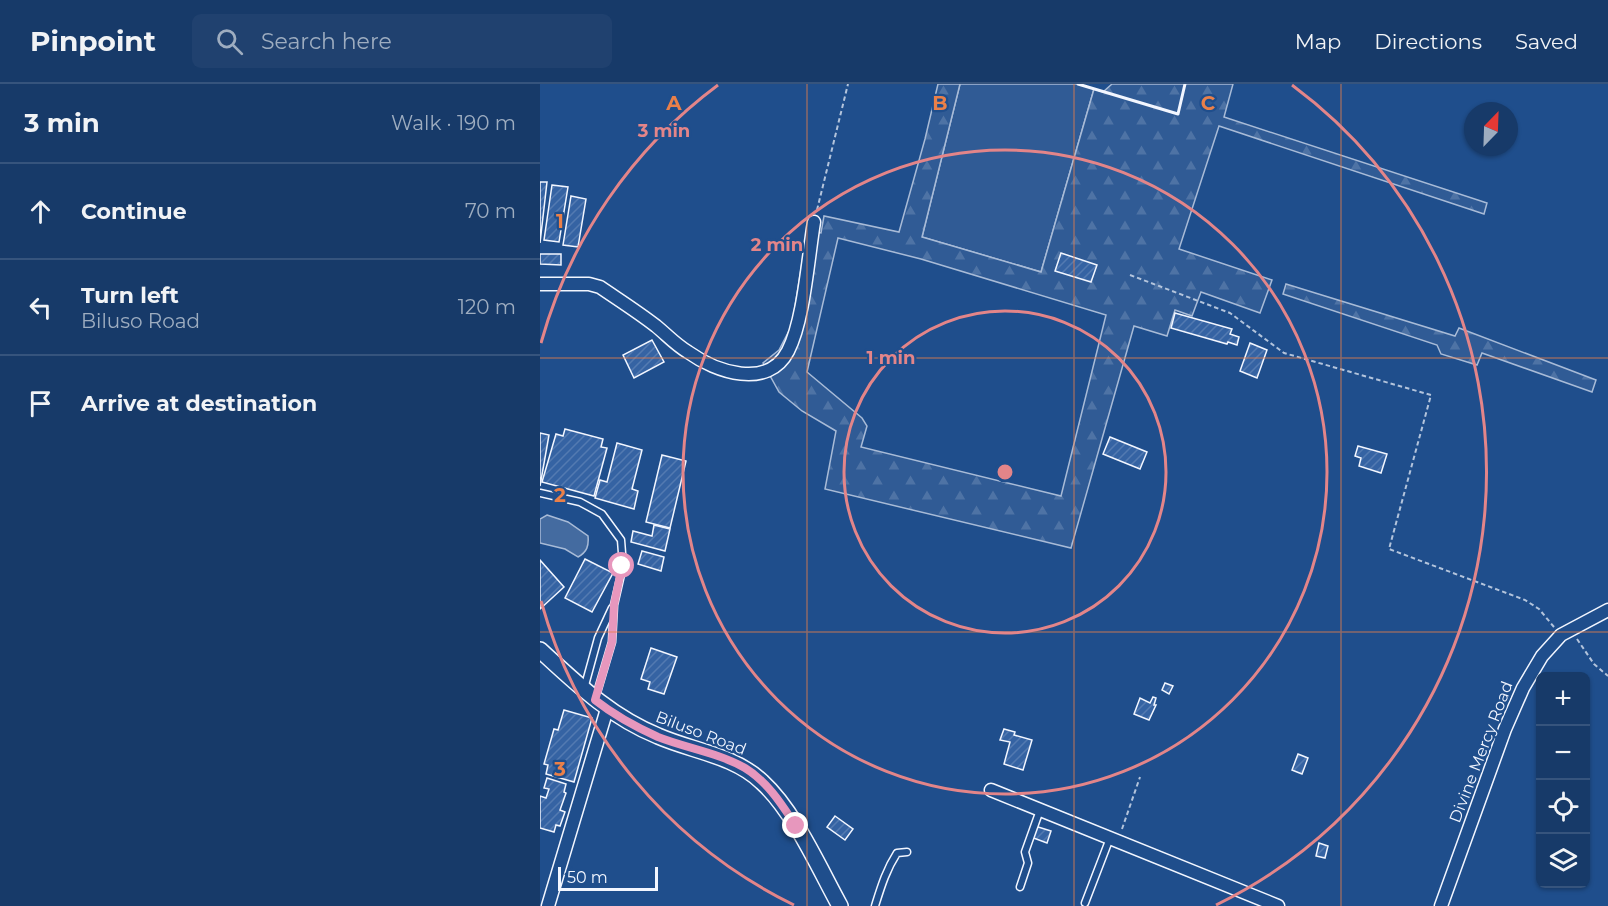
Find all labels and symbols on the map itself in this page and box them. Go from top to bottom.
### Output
text: A [665,91,682,115]
text: B [932,91,948,115]
text: C [1201,91,1216,115]
north arrow [1464,102,1518,156]
text: 3 min [637,120,690,142]
text: 1 [556,209,564,233]
text: 2 min [751,234,803,256]
text: 1 min [867,347,915,369]
centre of rings [995,462,1015,482]
text: 2 [554,483,566,507]
route start [608,552,634,578]
street label: Divine Mercy Road [1445,679,1517,825]
street label: Biluso Road [653,707,749,759]
text: 3 [553,757,566,781]
route end [782,812,808,838]
scale bar [558,864,658,892]

